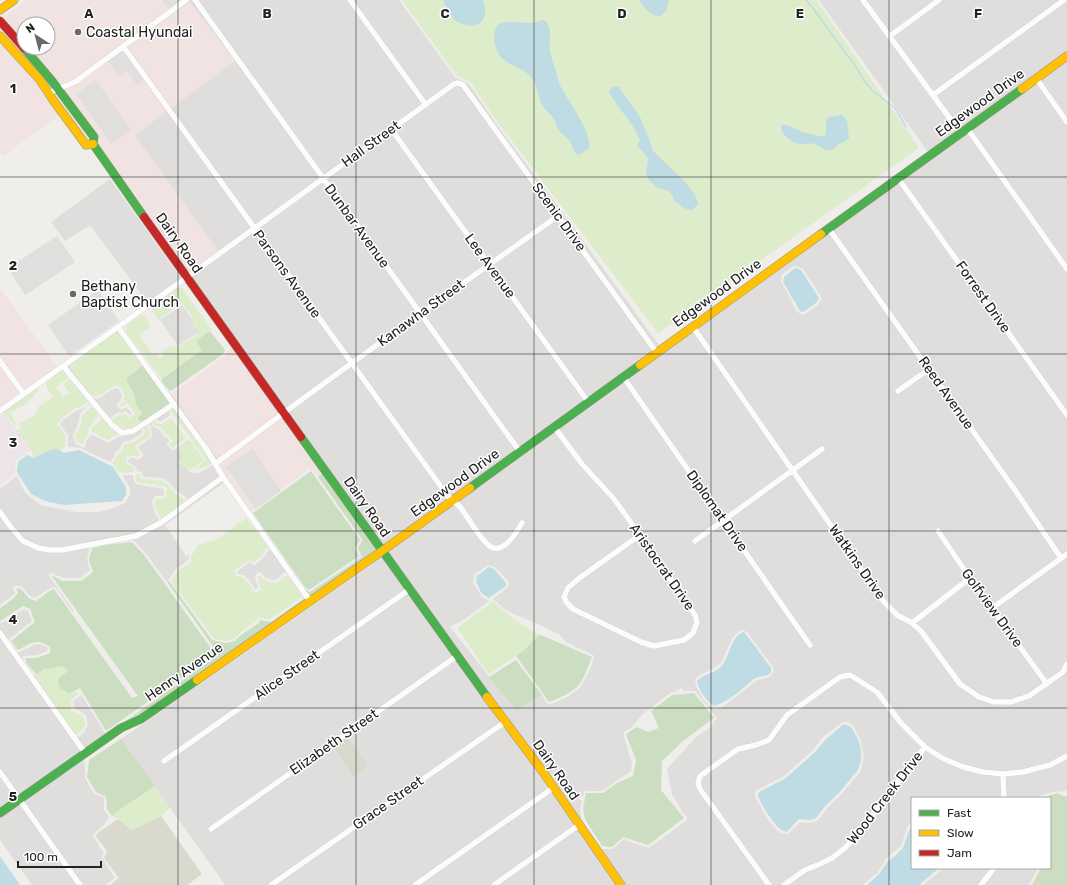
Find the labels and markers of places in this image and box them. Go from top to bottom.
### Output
place label: Coastal Hyundai [86,24,192,41]
marker: Coastal Hyundai [73,27,83,37]
place label: Bethany Baptist Church [81,278,179,311]
marker: Bethany Baptist Church [68,289,78,299]

